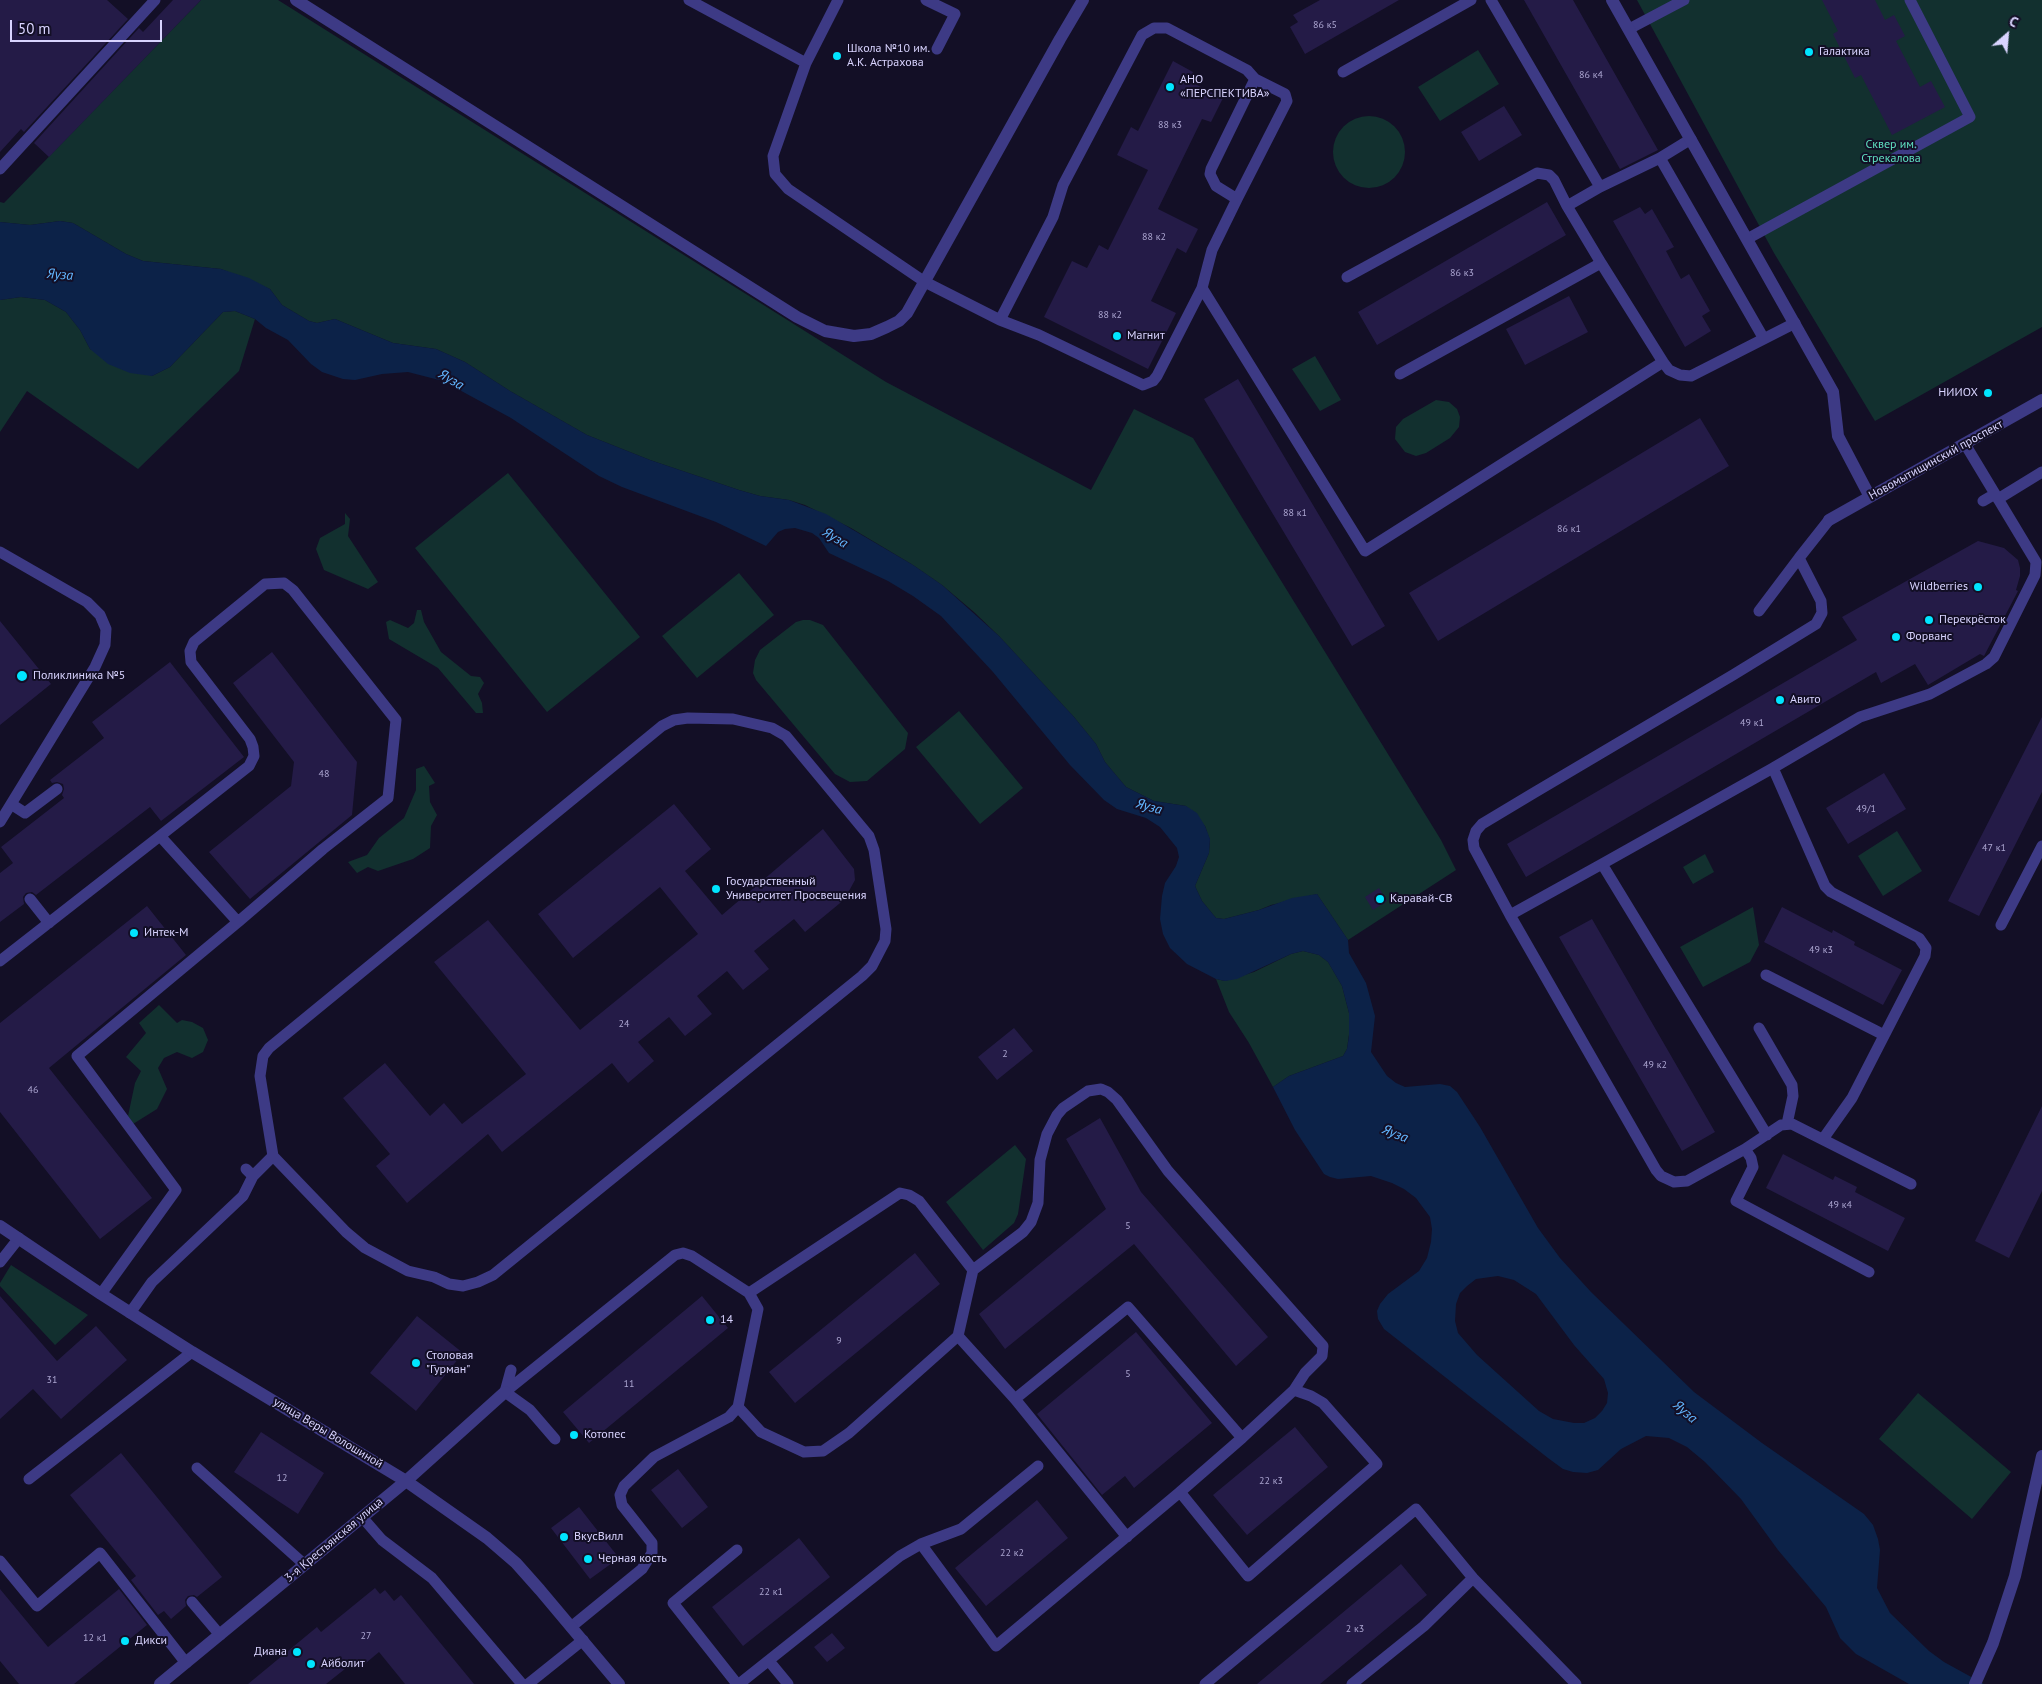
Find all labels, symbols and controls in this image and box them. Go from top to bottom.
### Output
scale bar [12,10,165,42]
north arrow [1982,10,2032,60]
text: С [2006,12,2021,31]
text: 50 m [18,19,51,38]
house number: 86 к5 [1313,19,1337,31]
place label: Школа №10 им. А.К. Астрахова [847,42,930,70]
place label: Галактика [1819,45,1870,59]
marker: Галактика [1803,46,1815,58]
marker: Школа №10 им. А.К. Астрахова [831,50,843,62]
house number: 86 к4 [1579,69,1603,81]
place label: АНО «ПЕРСПЕКТИВА» [1180,73,1270,101]
marker: АНО «ПЕРСПЕКТИВА» [1164,81,1176,93]
house number: 88 к3 [1158,119,1182,131]
park label: Сквер им. Стрекалова [1861,138,1921,166]
house number: 88 к2 [1142,231,1166,243]
water label: Яуза [46,266,74,284]
house number: 86 к3 [1450,267,1474,279]
house number: 88 к2 [1098,309,1122,321]
place label: Магнит [1127,329,1165,343]
marker: Магнит [1111,330,1123,342]
water label: Яуза [435,366,467,394]
place label: НИИОХ [1938,386,1978,400]
marker: НИИОХ [1982,387,1994,399]
street label: Новомытищинский проспект [1866,417,2006,503]
house number: 88 к1 [1283,507,1307,519]
house number: 86 к1 [1557,523,1581,535]
water label: Яуза [819,524,851,552]
place label: Wildberries [1910,580,1968,594]
marker: Wildberries [1972,581,1984,593]
place label: Перекрёсток [1939,613,2006,627]
marker: Перекрёсток [1923,614,1935,626]
place label: Форванс [1906,630,1952,644]
marker: Форванс [1890,631,1902,643]
marker: Поликлиника №5 [15,669,29,683]
place label: Поликлиника №5 [33,669,125,683]
place label: Авито [1790,693,1821,707]
marker: Авито [1774,694,1786,706]
house number: 49 к1 [1740,717,1764,729]
house number: 48 [319,768,329,780]
water label: Яуза [1134,795,1164,819]
house number: 49/1 [1856,803,1876,815]
house number: 47 к1 [1982,842,2006,854]
place label: Государственный Университет Просвещения [726,875,866,903]
marker: Государственный Университет Просвещения [710,883,722,895]
place label: Каравай-СВ [1390,892,1452,906]
marker: Каравай-СВ [1374,893,1386,905]
place label: Интек-М [144,926,189,940]
marker: Интек-М [128,927,140,939]
house number: 49 к3 [1809,944,1833,956]
house number: 24 [619,1018,629,1030]
house number: 2 [1002,1048,1008,1060]
house number: 49 к2 [1643,1059,1667,1071]
house number: 46 [28,1084,38,1096]
water label: Яуза [1380,1121,1410,1147]
house number: 49 к4 [1828,1199,1852,1211]
house number: 5 [1125,1220,1131,1232]
place label: 14 [720,1313,733,1327]
marker: 14 [704,1314,716,1326]
house number: 9 [836,1335,842,1347]
place label: Столовая "Гурман" [426,1349,473,1377]
marker: Столовая "Гурман" [410,1357,422,1369]
house number: 5 [1125,1368,1131,1380]
house number: 31 [47,1374,57,1386]
house number: 11 [624,1378,634,1390]
street label: улица Веры Волошиной [271,1395,385,1471]
water label: Яуза [1669,1397,1701,1427]
place label: Котопес [584,1428,626,1442]
marker: Котопес [568,1429,580,1441]
house number: 12 [277,1472,287,1484]
house number: 22 к3 [1259,1475,1283,1487]
street label: 3-я Крестьянская улица [282,1495,386,1585]
place label: ВкусВилл [574,1530,623,1544]
marker: ВкусВилл [558,1531,570,1543]
house number: 22 к2 [1000,1547,1024,1559]
place label: Черная кость [598,1552,667,1566]
marker: Черная кость [582,1553,594,1565]
house number: 22 к1 [759,1586,783,1598]
house number: 2 к3 [1346,1623,1364,1635]
house number: 27 [361,1630,371,1642]
house number: 12 к1 [83,1632,107,1644]
place label: Дикси [135,1634,167,1648]
marker: Дикси [119,1635,131,1647]
place label: Диана [254,1645,287,1659]
marker: Диана [291,1646,303,1658]
place label: Айболит [321,1657,365,1671]
marker: Айболит [305,1658,317,1670]

